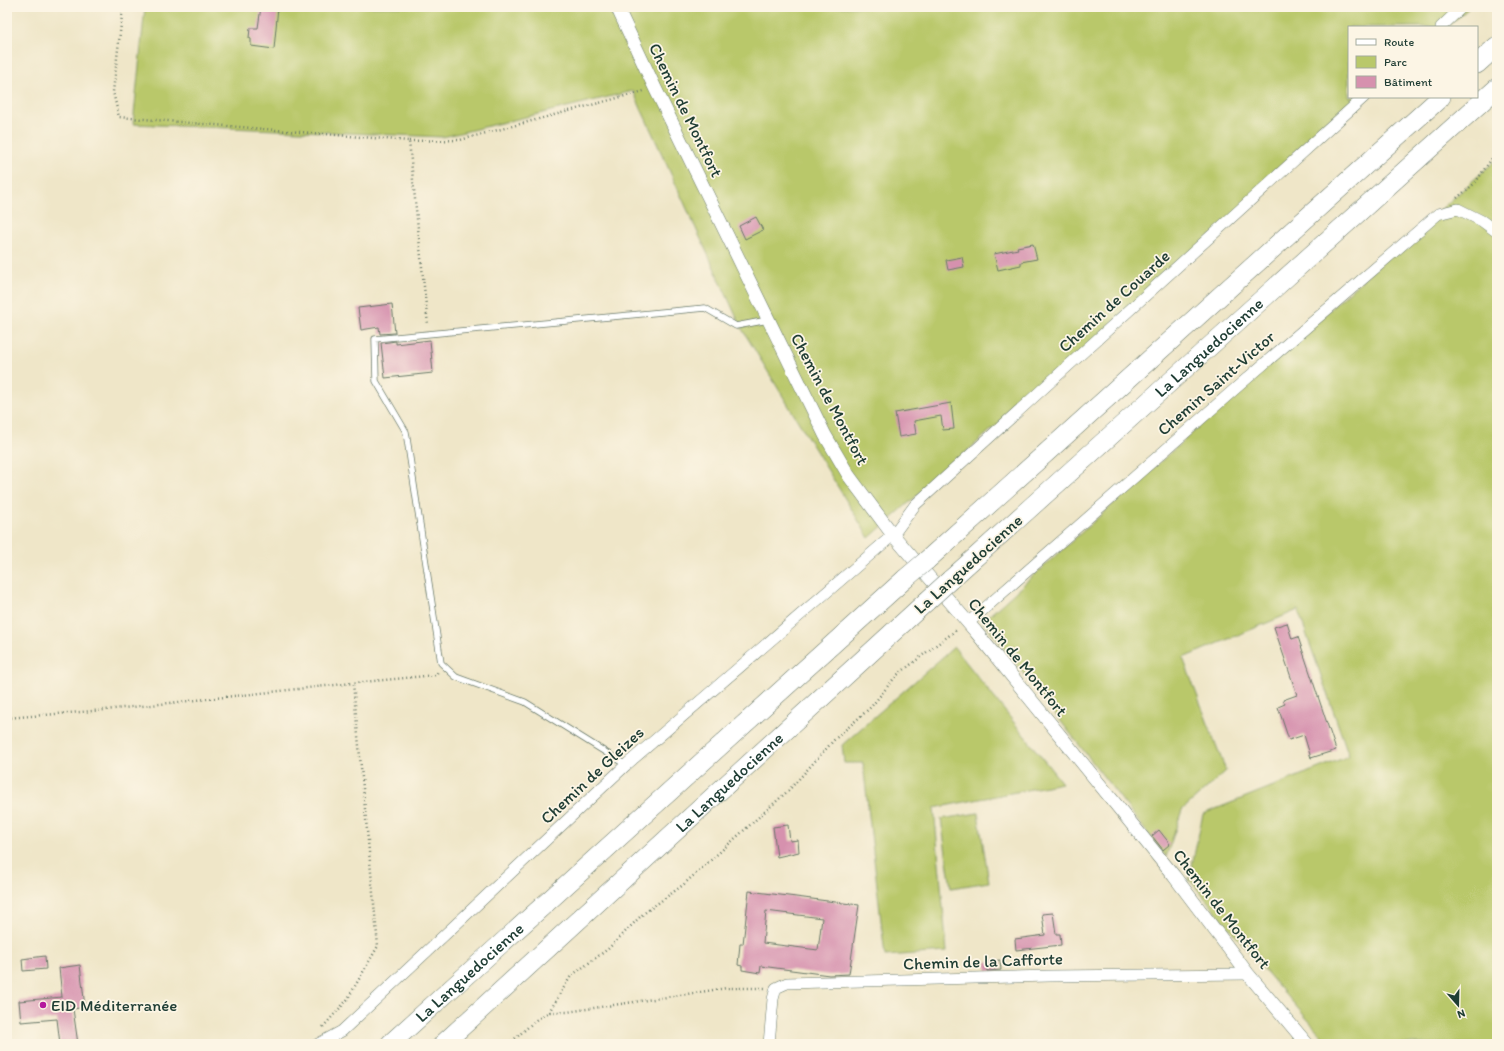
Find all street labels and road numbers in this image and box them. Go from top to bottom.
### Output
street label: Chemin de Montfort [645,40,727,180]
street label: Chemin de Couarde [1054,246,1174,356]
street label: La Languedocienne [1150,293,1267,401]
street label: Chemin Saint-Victor [1153,326,1279,439]
street label: Chemin de Montfort [787,330,873,468]
street label: La Languedocienne [910,510,1026,618]
street label: Chemin de Montfort [964,594,1072,720]
street label: Chemin de Gleizes [536,722,648,828]
street label: La Languedocienne [671,728,787,836]
street label: Chemin de Montfort [1169,845,1275,973]
street label: La Languedocienne [411,918,528,1026]
street label: Chemin de la Cafforte [903,948,1063,974]

